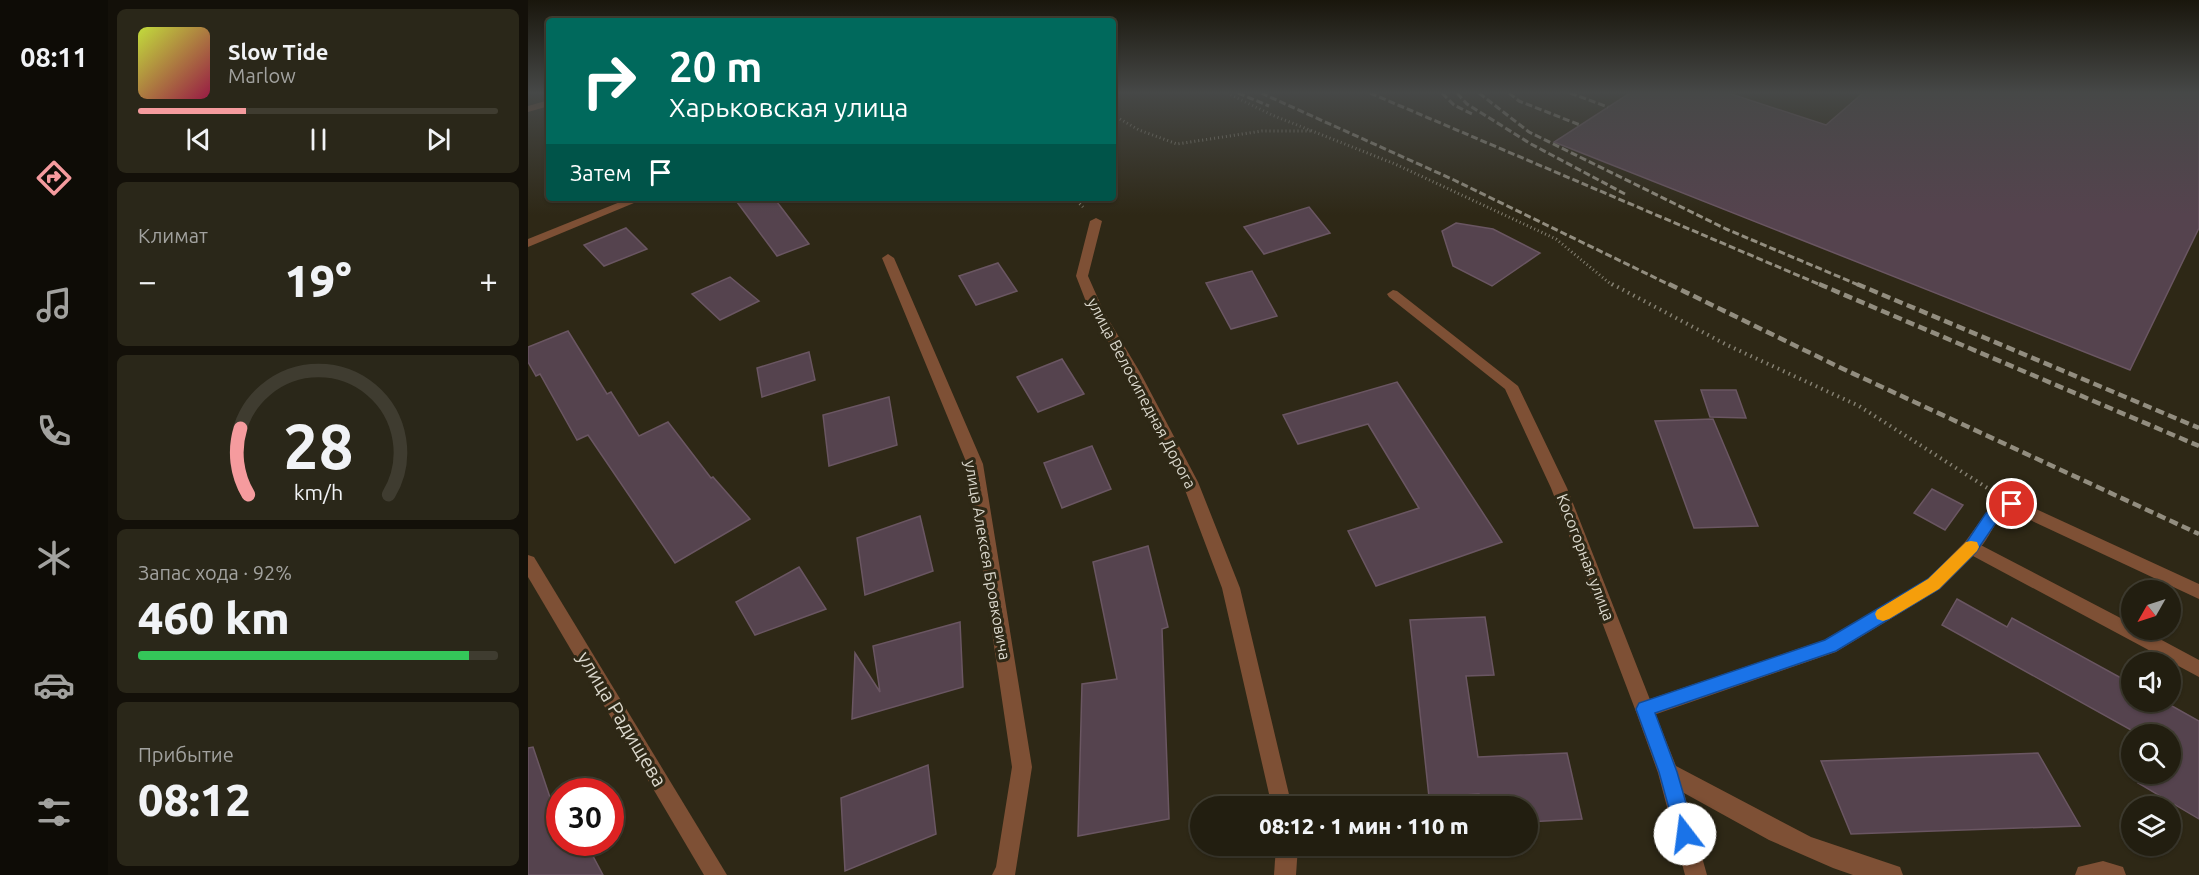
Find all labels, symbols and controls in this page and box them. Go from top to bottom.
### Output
text: Slow Tide [228,39,328,64]
text: 08:11 [20,42,88,72]
icon: right [570,42,648,120]
text: 20 m [669,43,763,90]
text: Marlow [228,64,296,87]
text: Харьковская улица [669,92,908,122]
icon: previous [182,123,215,156]
icon: pause [302,123,335,156]
icon: next [422,123,455,156]
icon: arrive [644,156,677,189]
icon: directions [33,157,75,199]
text: Затем [570,160,632,185]
text: Климат [138,224,208,247]
text: 19° [284,255,352,306]
text: − [138,262,157,299]
text: + [479,262,498,299]
icon: music [33,284,75,326]
street label: улица Велосипедная Дорога [1084,295,1200,491]
icon: phone [33,410,75,452]
text: 28 [283,411,353,481]
street label: улица Алексея Бровковича [962,459,1014,661]
pin [1986,478,2037,529]
text: km/h [293,480,343,504]
icon: arrive [1995,487,2028,520]
street label: Косогорная улица [1554,491,1618,623]
icon: climate [33,537,75,579]
text: Запас хода · 92% [138,561,292,584]
north arrow [2121,580,2181,640]
map controls [2121,580,2181,856]
text: 460 km [138,592,290,643]
street label: улица Радищева [573,647,672,791]
button: sound [2121,652,2181,712]
icon: car [33,664,75,706]
button: search [2121,724,2181,784]
text: Прибытие [138,743,234,766]
text: 08:12 [138,774,251,825]
speed limit sign: 30 [546,778,624,856]
icon: filters [33,791,75,833]
button: layers [2121,796,2181,856]
position arrow [1653,802,1717,866]
text: 08:12 · 1 мин · 110 m [1259,813,1469,838]

